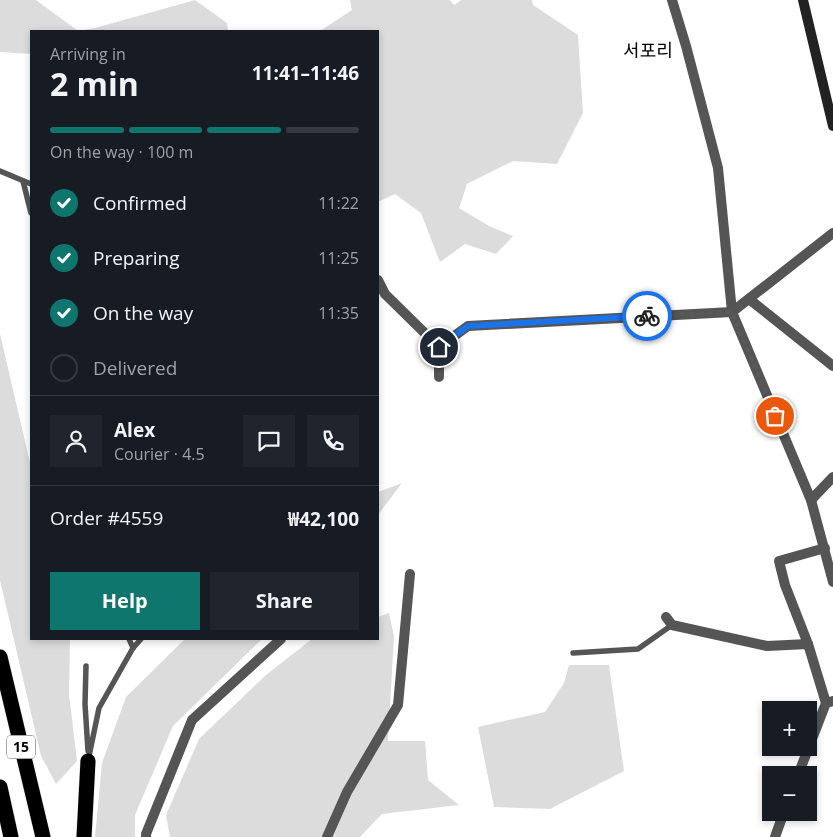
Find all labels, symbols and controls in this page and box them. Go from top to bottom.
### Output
district label: 서포리 [623,38,673,62]
text: Arriving in [50,43,126,65]
text: 11:41–11:46 [252,60,359,86]
text: 2 min [50,62,139,105]
text: On the way · 100 m [50,141,193,163]
icon: check [50,189,78,217]
text: Confirmed [93,190,187,216]
text: 11:22 [318,192,359,214]
icon: check [50,244,78,272]
text: Preparing [93,245,180,271]
text: 11:25 [318,247,359,269]
courier [622,291,672,341]
icon: check [50,299,78,327]
text: On the way [93,300,193,326]
text: 11:35 [318,302,359,324]
icon: bike [633,302,661,330]
pin [418,326,460,368]
icon: home [425,333,453,361]
text: Delivered [93,355,177,381]
pin [754,395,796,437]
icon: bag [761,402,789,430]
button: person [50,415,102,467]
button: chat [243,415,295,467]
button: phone [307,415,359,467]
text: Alex [114,417,155,443]
text: Courier · 4.5 [114,443,205,465]
text: Order #4559 [50,505,163,531]
text: ₩42,100 [288,506,359,532]
button: Help [50,572,200,630]
button: Share [210,572,359,630]
map controls [762,701,817,821]
button: + [762,701,817,756]
road number: 15 [7,736,35,759]
button: − [762,766,817,821]

